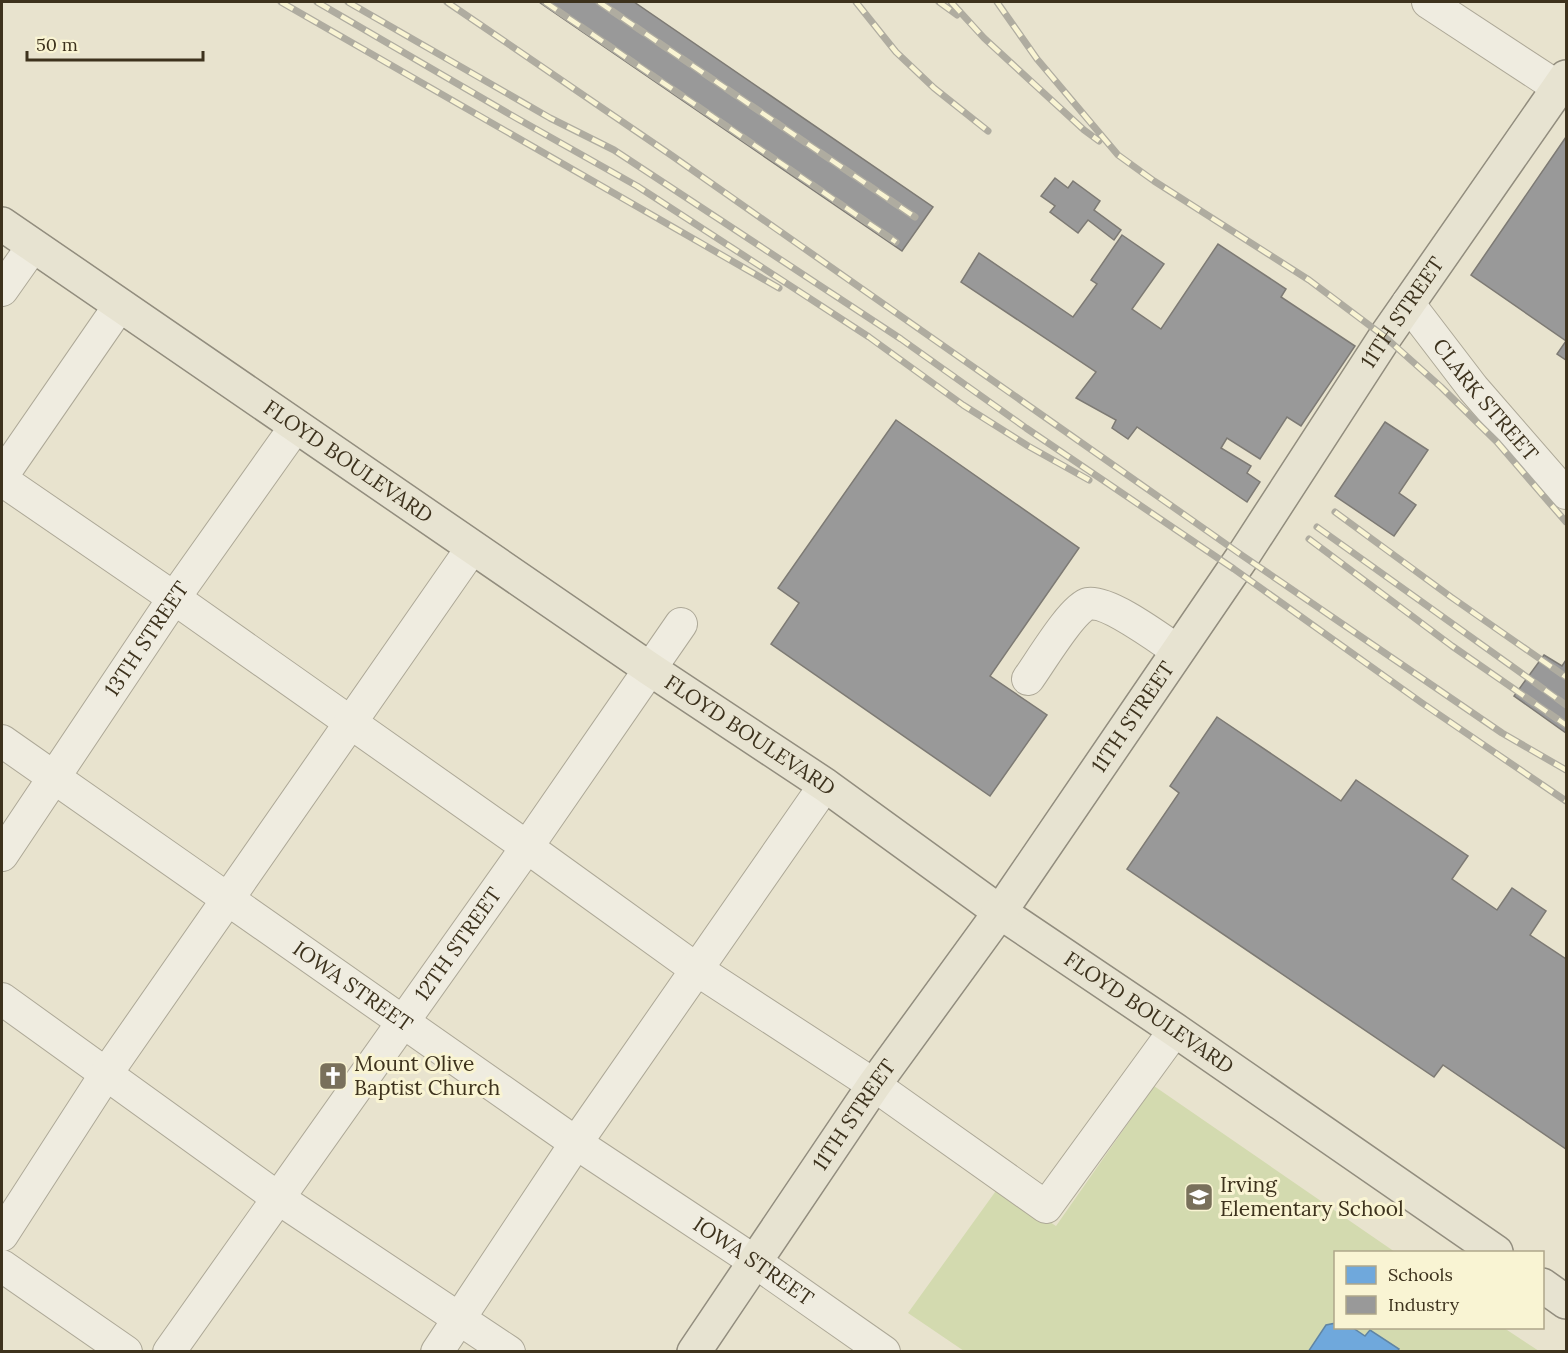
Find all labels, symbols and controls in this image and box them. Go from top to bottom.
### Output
scale bar [27,24,202,62]
text: 50 m [36,33,78,56]
street label: 11TH STREET [1354,252,1450,373]
street label: CLARK STREET [1427,333,1545,466]
street label: FLOYD BOULEVARD [259,394,438,529]
street label: 13TH STREET [98,576,195,701]
street label: 11TH STREET [1085,656,1180,778]
street label: FLOYD BOULEVARD [660,668,841,801]
street label: 12TH STREET [408,882,507,1006]
street label: IOWA STREET [288,935,418,1037]
street label: FLOYD BOULEVARD [1059,945,1239,1080]
place label: Mount Olive Baptist Church [354,1050,500,1101]
street label: 11TH STREET [806,1054,901,1176]
church icon: Mount Olive Baptist Church [317,1060,349,1092]
place label: Irving Elementary School [1220,1171,1404,1222]
school or university icon: Irving Elementary School [1183,1181,1215,1213]
street label: IOWA STREET [688,1210,819,1312]
legend [1334,1251,1544,1329]
text: Schools [1388,1263,1453,1286]
text: Industry [1388,1293,1460,1316]

